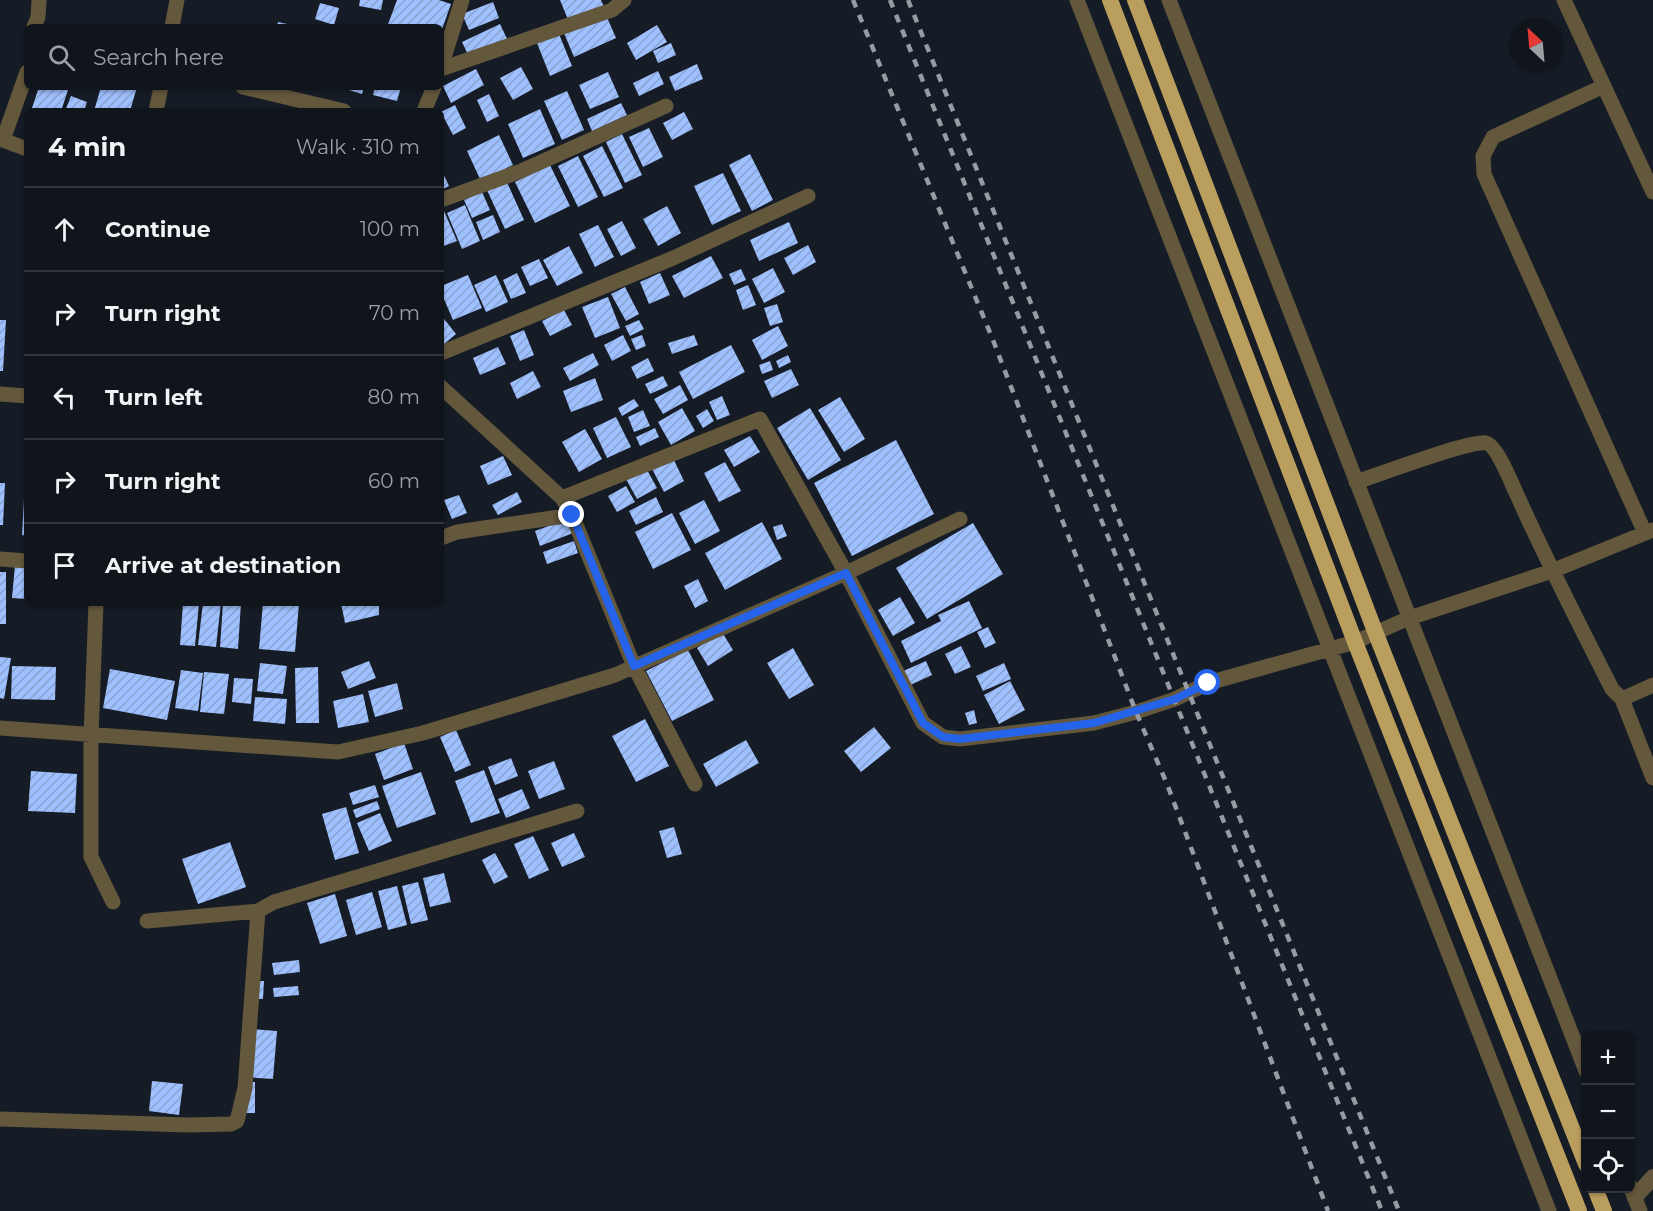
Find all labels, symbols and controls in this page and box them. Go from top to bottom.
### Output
north arrow [1509,18,1563,72]
search box [24,24,444,90]
icon: search [45,41,78,74]
text: Search here [93,44,224,71]
text: 4 min [48,131,126,163]
text: Walk · 310 m [296,135,420,159]
icon: ahead [48,213,81,246]
text: Continue [105,216,211,243]
text: 100 m [360,217,420,241]
icon: right [48,297,81,330]
text: Turn right [105,300,220,327]
text: 70 m [369,301,420,325]
icon: left [48,381,81,414]
text: Turn left [105,384,203,411]
text: 80 m [368,385,420,409]
icon: right [48,465,81,498]
text: Turn right [105,468,220,495]
text: 60 m [368,469,420,493]
route end [558,501,584,527]
icon: arrive [48,549,81,582]
text: Arrive at destination [105,552,341,579]
route start [1194,669,1220,695]
map controls [1581,1031,1635,1193]
button: + [1581,1031,1635,1085]
button: − [1581,1085,1635,1139]
button: locate [1581,1139,1635,1193]

